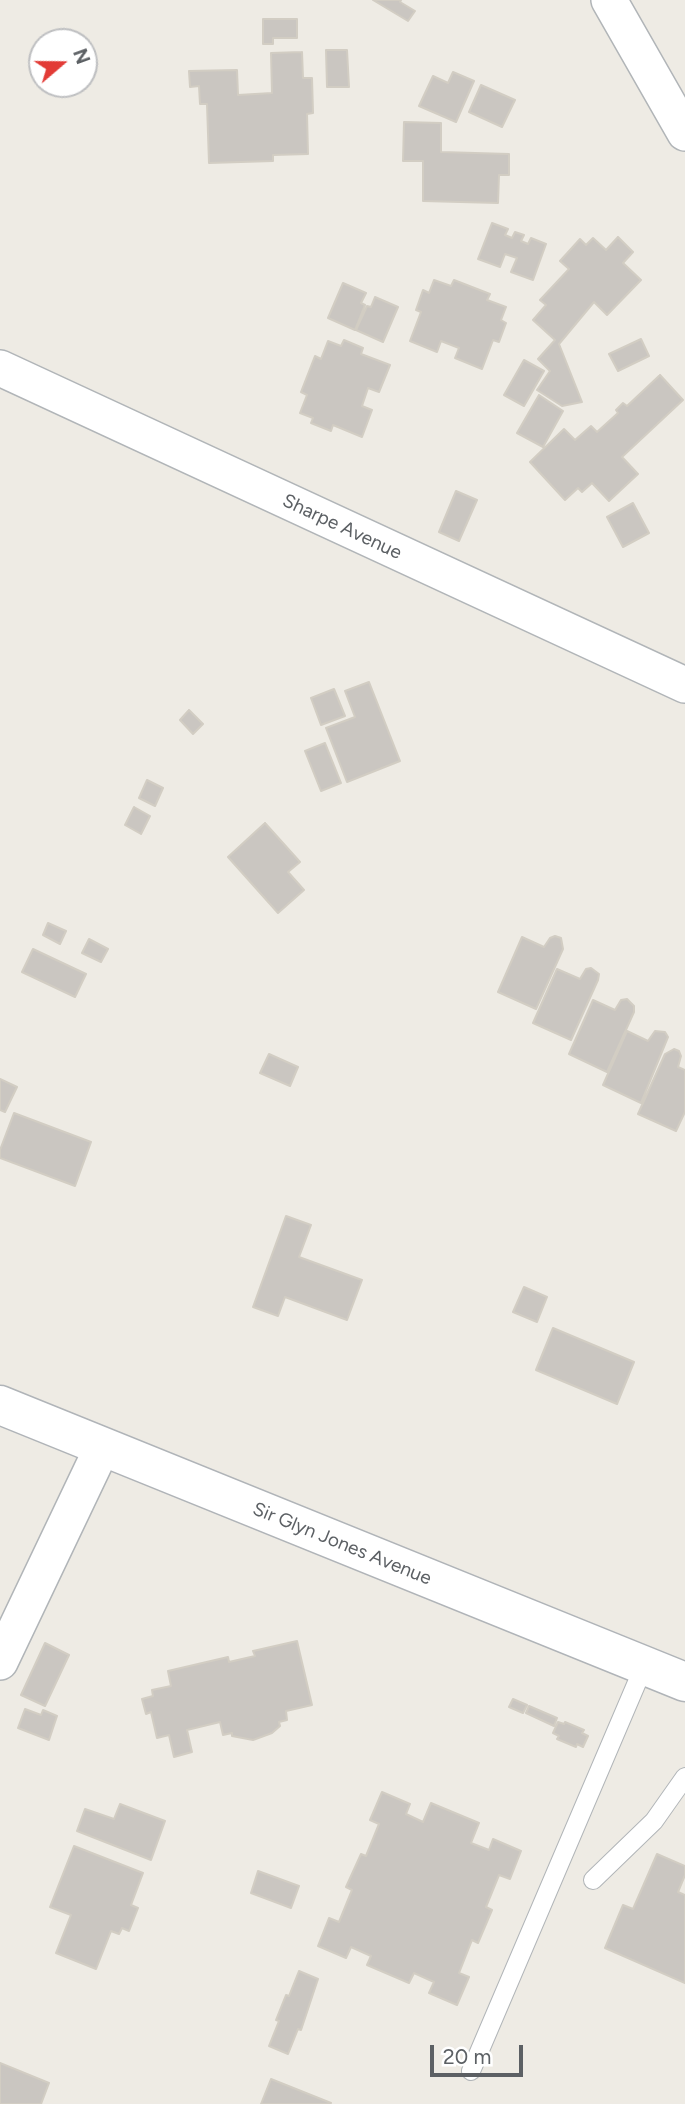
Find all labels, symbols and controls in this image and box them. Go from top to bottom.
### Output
north arrow [28,28,98,98]
text: N [68,45,95,67]
street label: Sharpe Avenue [279,489,405,565]
street label: Sir Glyn Jones Avenue [249,1498,435,1590]
scale bar [433,2030,526,2074]
text: 20 m [443,2044,491,2069]

